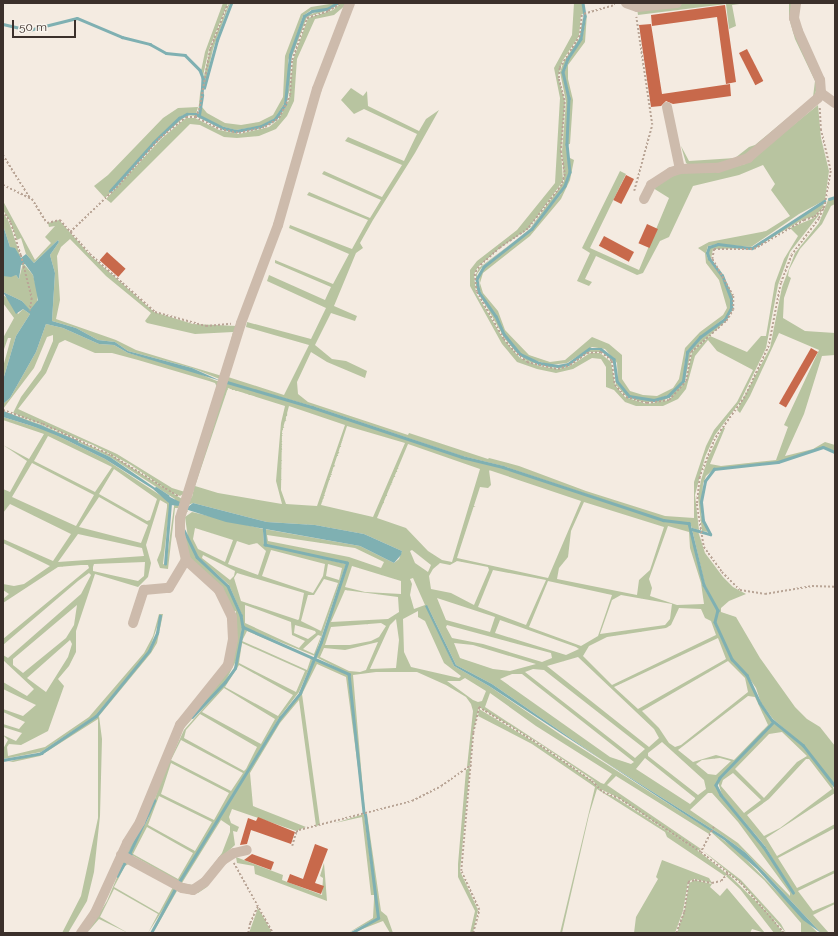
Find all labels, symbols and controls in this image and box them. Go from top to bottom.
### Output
scale bar [14,12,78,38]
text: 50 m [19,20,47,34]

